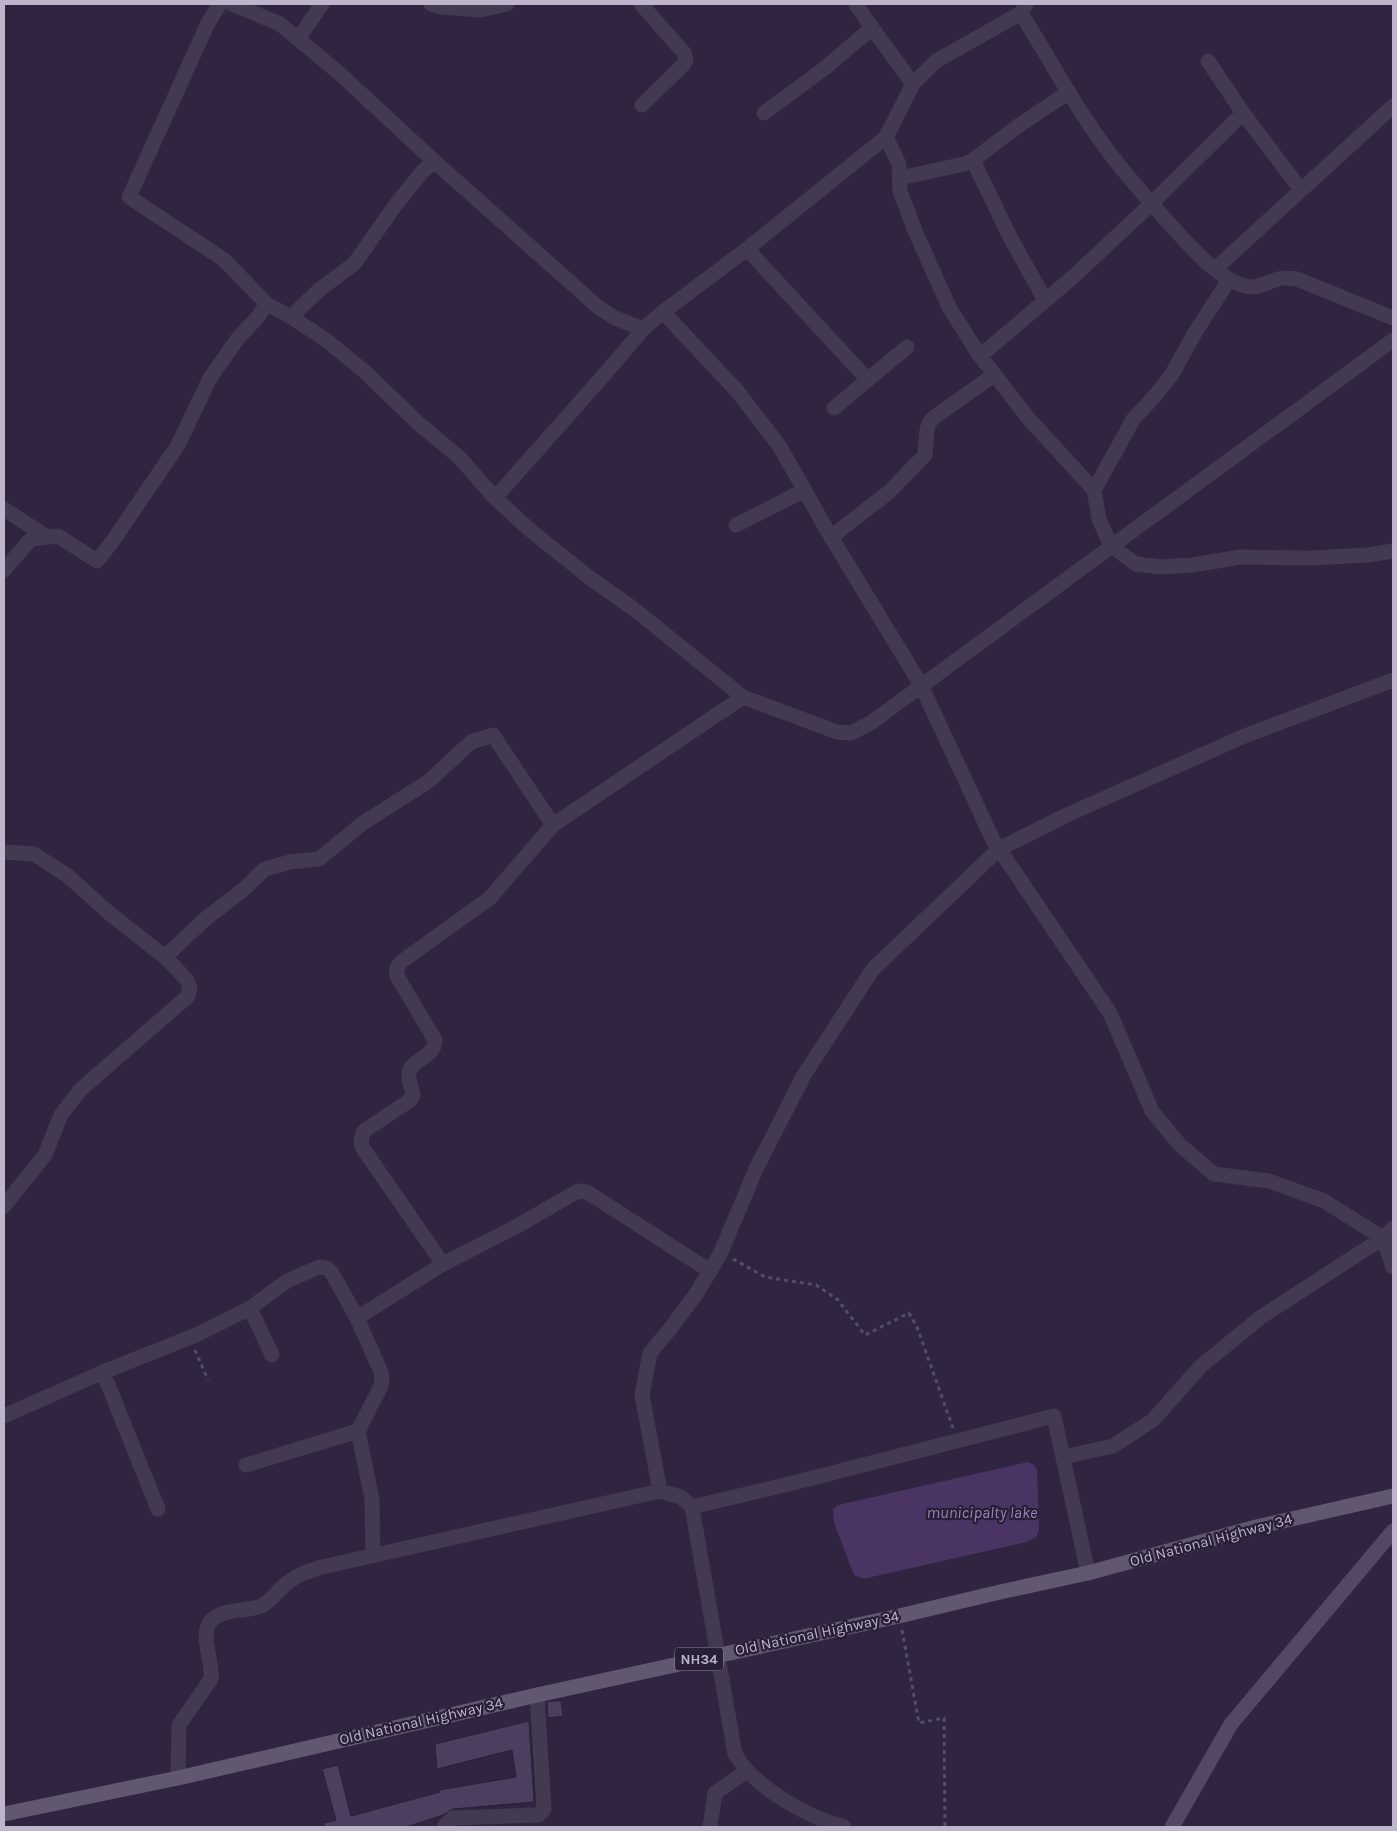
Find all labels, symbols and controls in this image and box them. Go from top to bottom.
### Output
water label: municipalty lake [927,1503,1038,1522]
street label: Old National Highway 34 [1128,1510,1295,1570]
street label: Old National Highway 34 [733,1607,901,1659]
road number: NH34 [675,1648,723,1670]
street label: Old National Highway 34 [338,1693,505,1749]

